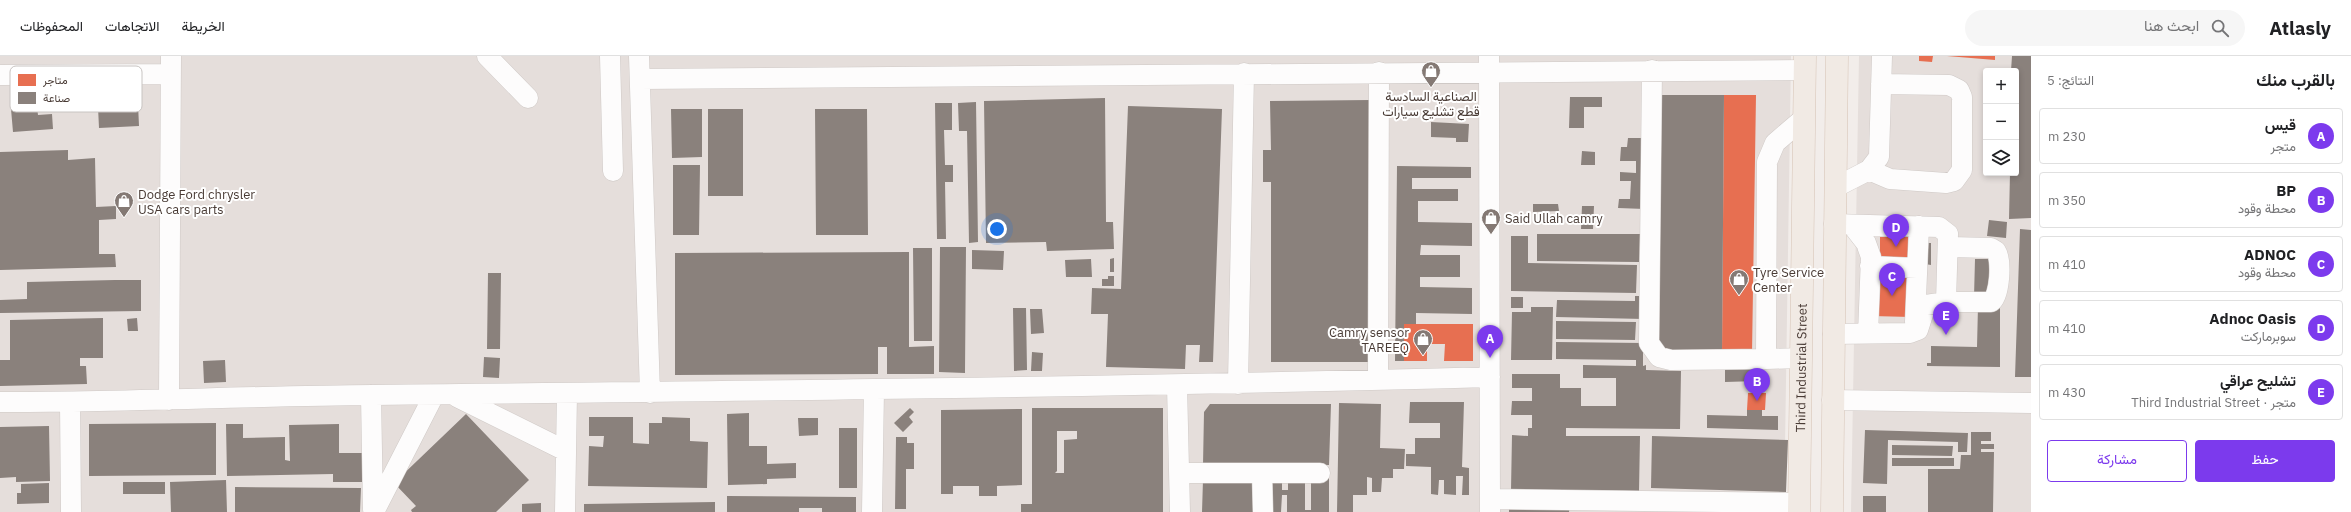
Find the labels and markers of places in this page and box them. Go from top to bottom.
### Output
shop icon: الصناعية السادسة قطع تشليع سيارات [1420,60,1442,88]
place label: الصناعية السادسة قطع تشليع سيارات [1382,88,1480,121]
place label: Dodge Ford chrysler USA cars parts [138,186,255,218]
shop icon: Dodge Ford chrysler USA cars parts [113,190,135,218]
shop icon: Said Ullah camry [1480,207,1502,235]
place label: Said Ullah camry [1505,210,1603,227]
pin: D [1883,214,1909,247]
pin: C [1879,263,1905,296]
place label: Tyre Service Center [1753,264,1824,296]
shop icon: Tyre Service Center [1728,268,1750,296]
pin: E [1933,302,1959,335]
place label: Camry sensor TAREEQ [1329,324,1409,356]
pin: A [1477,325,1503,358]
shop icon: Camry sensor TAREEQ [1412,328,1434,356]
pin: B [1744,368,1770,401]

